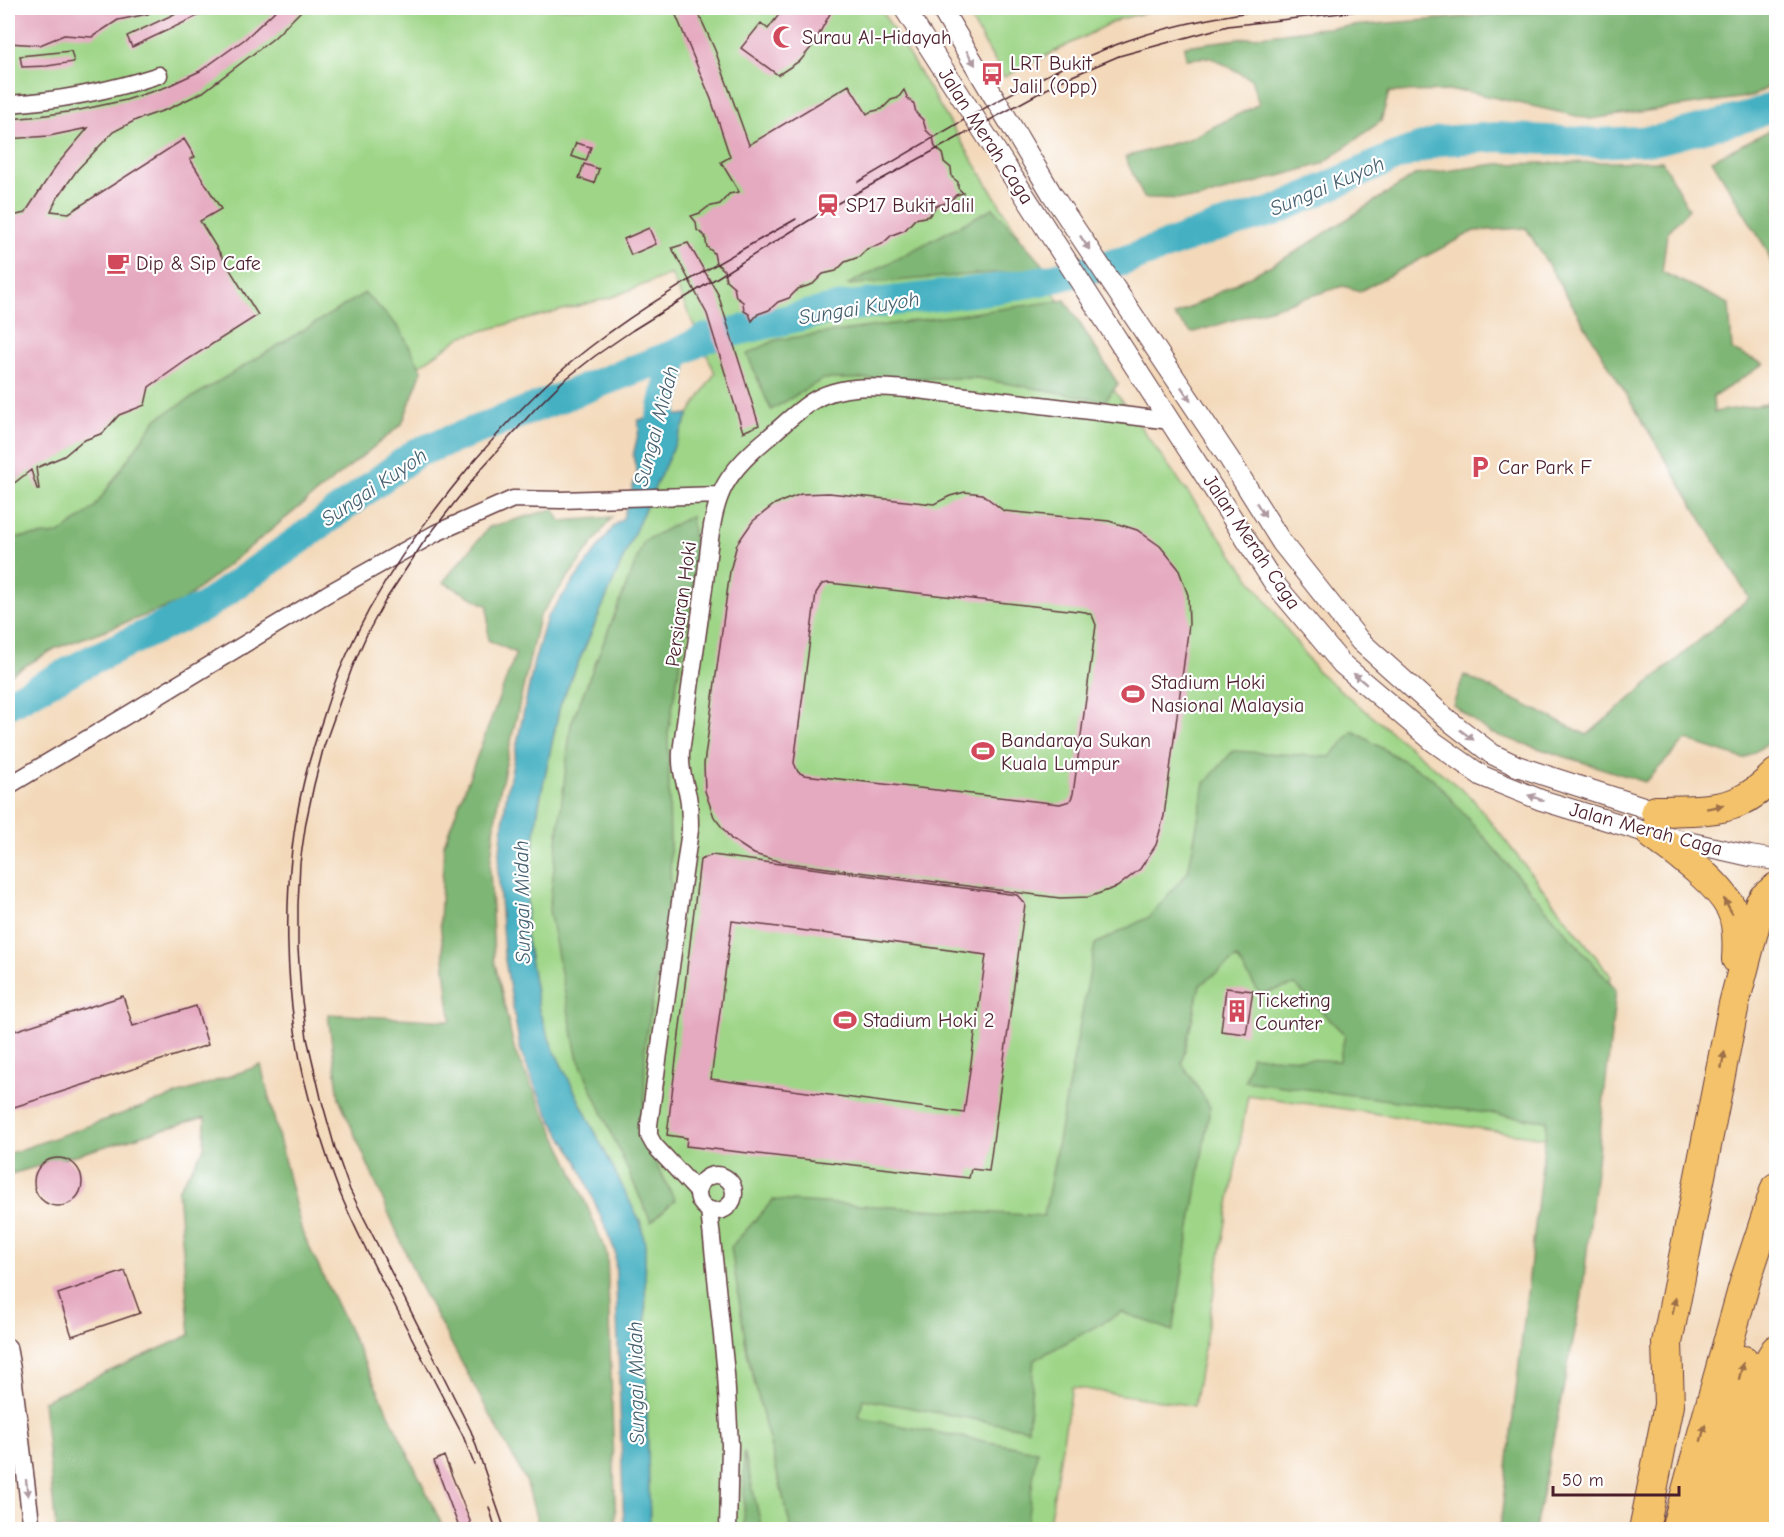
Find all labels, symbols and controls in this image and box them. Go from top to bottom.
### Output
mosque icon: Surau Al-Hidayah [771,24,797,50]
place label: Surau Al-Hidayah [802,26,952,49]
one-way arrow [965,50,976,66]
place label: LRT Bukit Jalil (Opp) [1010,52,1097,98]
bus stop icon: LRT Bukit Jalil (Opp) [979,61,1005,87]
street label: Jalan Merah Caga [933,64,1039,208]
water label: Sungai Kuyoh [1266,151,1388,221]
station icon: SP17 Bukit Jalil [815,192,841,218]
place label: SP17 Bukit Jalil [846,194,974,217]
one-way arrow [1079,235,1090,251]
cafe icon: Dip & Sip Cafe [105,250,131,276]
place label: Dip & Sip Cafe [136,252,261,275]
water label: Sungai Kuyoh [797,287,921,329]
water label: Sungai Midah [628,363,684,489]
one-way arrow [1180,386,1192,402]
water label: Sungai Kuyoh [317,443,431,531]
parking icon: Car Park F [1467,454,1493,480]
place label: Car Park F [1498,456,1592,479]
street label: Jalan Merah Caga [1198,470,1306,614]
one-way arrow [1256,501,1267,518]
street label: Persiaran Hoki [661,540,701,668]
place label: Stadium Hoki Nasional Malaysia [1151,671,1304,717]
one-way arrow [1353,673,1368,686]
sports icon: Stadium Hoki Nasional Malaysia [1120,681,1146,707]
place label: Bandaraya Sukan Kuala Lumpur [1001,729,1151,775]
one-way arrow [1460,729,1475,741]
sports icon: Bandaraya Sukan Kuala Lumpur [970,738,996,764]
one-way arrow [1527,793,1545,802]
street label: Jalan Merah Caga [1567,798,1725,860]
one-way arrow [1705,802,1724,811]
water label: Sungai Midah [509,840,535,964]
one-way arrow [1723,897,1733,914]
place label: Ticketing Counter [1255,989,1331,1035]
building icon: Ticketing Counter [1224,998,1250,1024]
sports icon: Stadium Hoki 2 [832,1007,858,1033]
place label: Stadium Hoki 2 [863,1009,994,1032]
one-way arrow [1719,1050,1728,1069]
one-way arrow [1670,1297,1680,1316]
water label: Sungai Midah [623,1321,649,1445]
one-way arrow [1737,1362,1747,1380]
one-way arrow [1699,1423,1708,1441]
scale bar [1553,1459,1679,1497]
text: 50 m [1562,1470,1604,1491]
one-way arrow [22,1479,32,1498]

